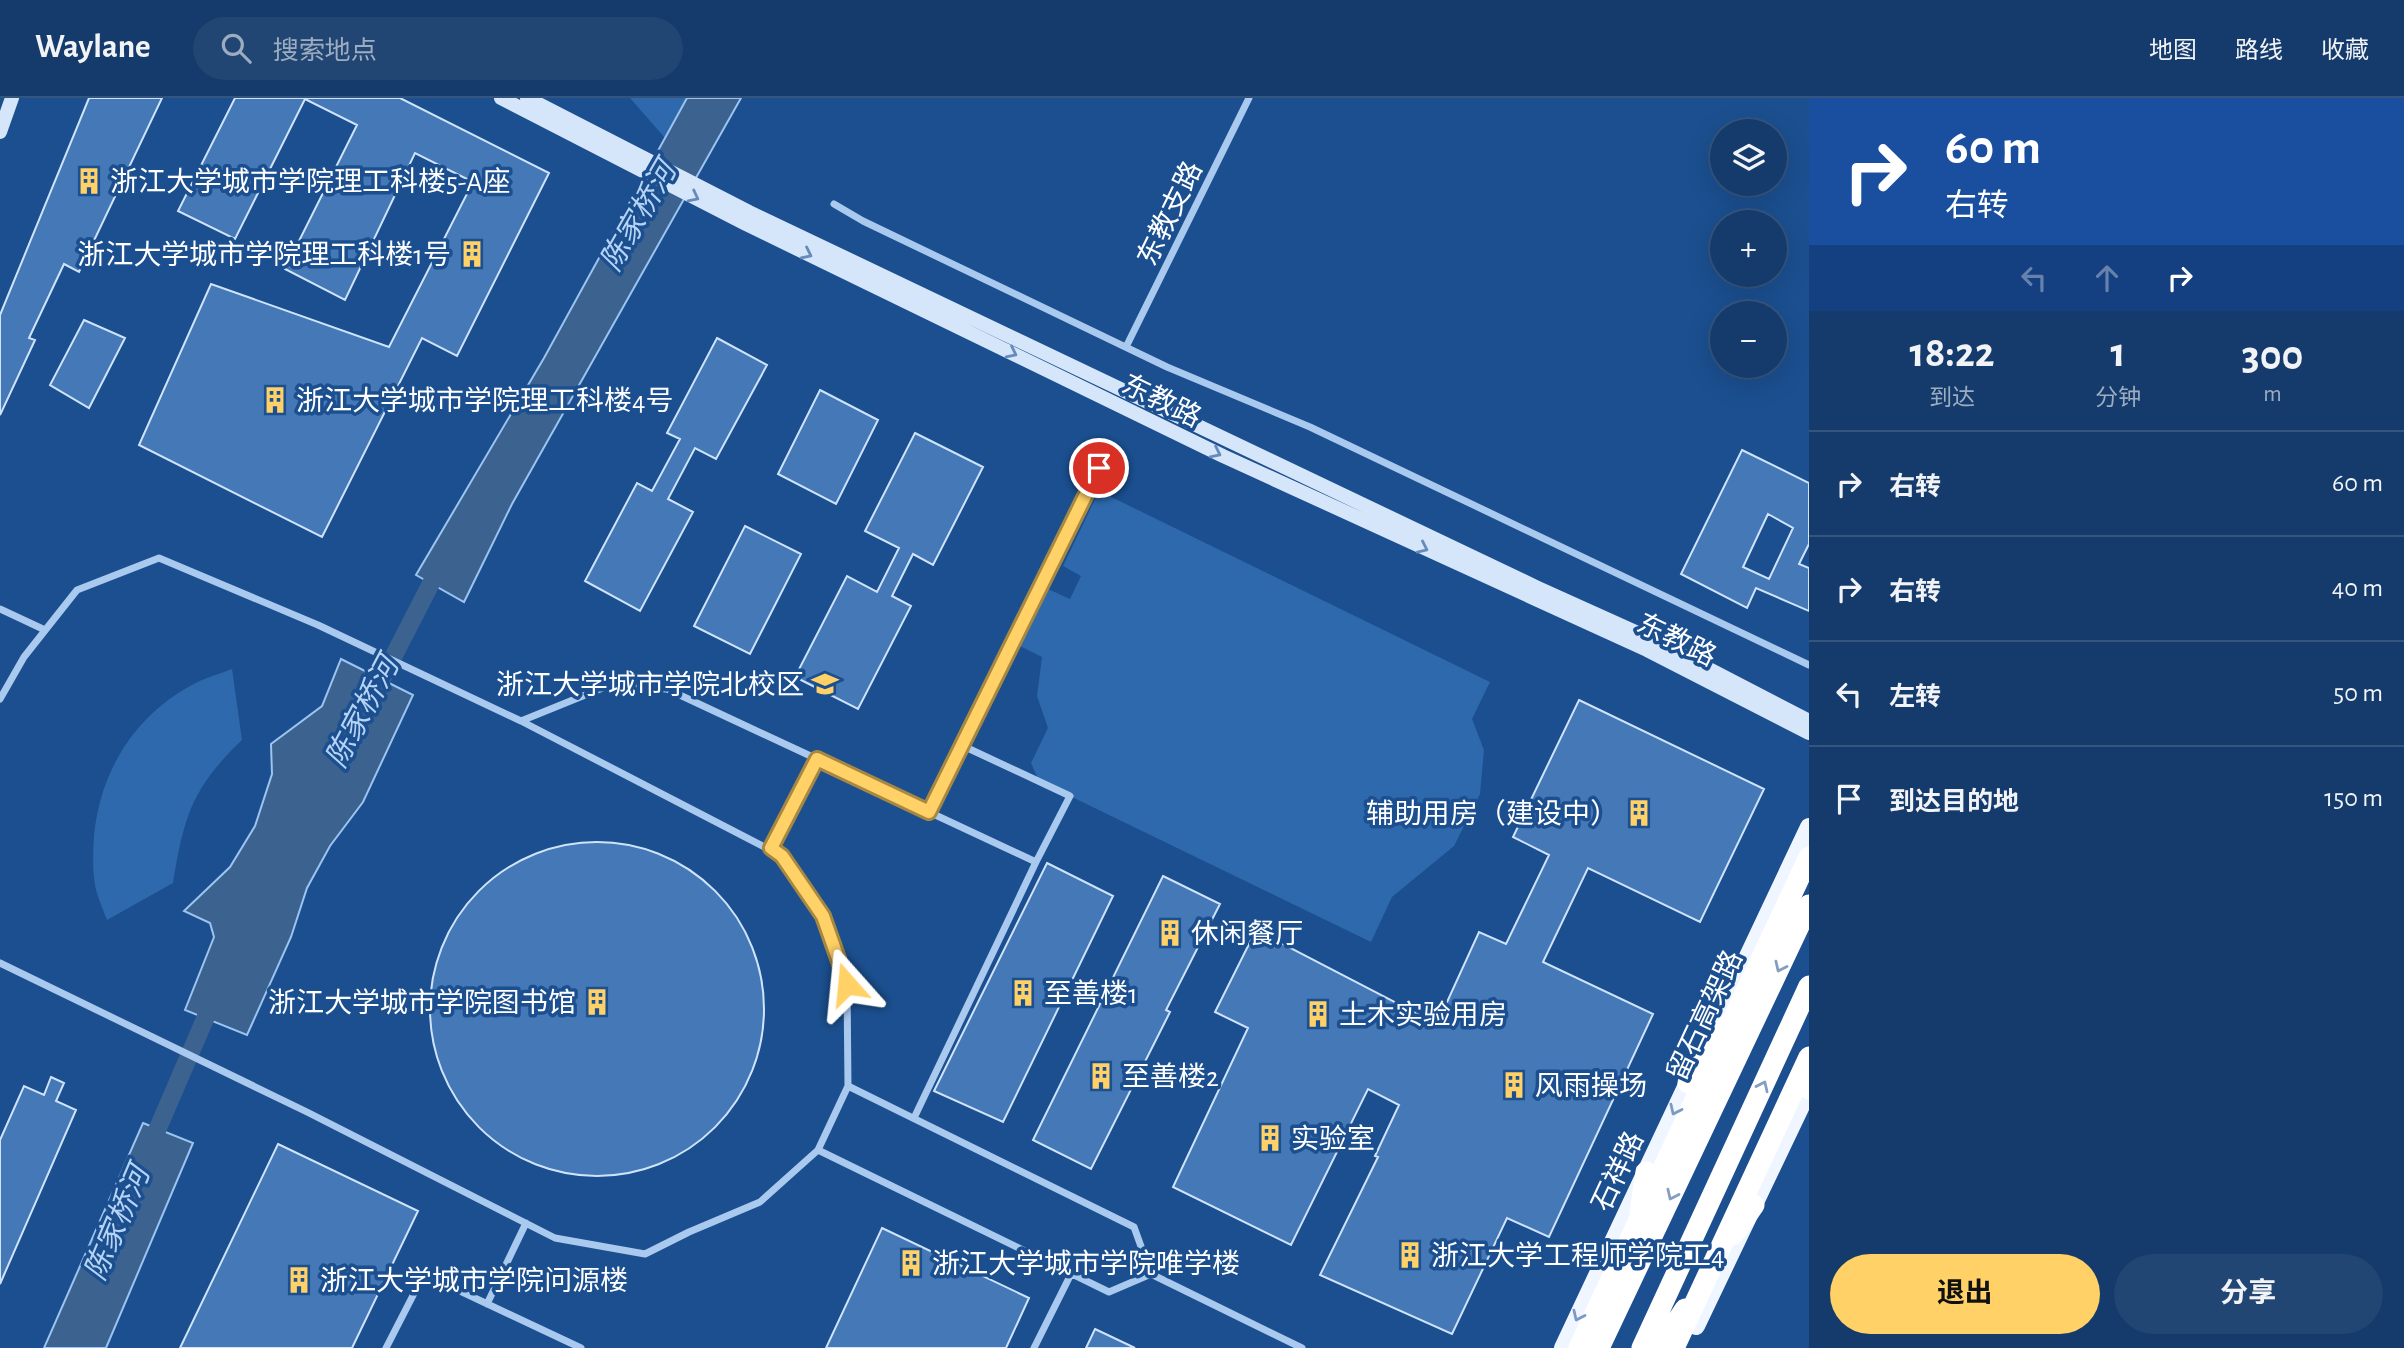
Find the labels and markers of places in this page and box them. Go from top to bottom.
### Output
building icon: 浙江大学城市学院理工科楼5-A座 [74,166,104,196]
place label: 浙江大学城市学院理工科楼5-A座 [110,167,511,197]
building icon: 浙江大学城市学院理工科楼1号 [457,239,487,269]
place label: 浙江大学城市学院理工科楼1号 [77,240,451,270]
building icon: 浙江大学城市学院理工科楼4号 [260,385,290,415]
place label: 浙江大学城市学院理工科楼4号 [296,386,673,416]
pin [1069,438,1129,498]
school or university icon: 浙江大学城市学院北校区 [810,669,840,699]
place label: 浙江大学城市学院北校区 [496,670,804,700]
building icon: 辅助用房（建设中） [1624,798,1654,828]
place label: 辅助用房（建设中） [1366,799,1618,829]
building icon: 休闲餐厅 [1155,918,1185,948]
place label: 休闲餐厅 [1191,919,1303,949]
building icon: 至善楼1 [1008,978,1038,1008]
place label: 至善楼1 [1044,979,1138,1009]
building icon: 浙江大学城市学院图书馆 [582,987,612,1017]
place label: 浙江大学城市学院图书馆 [268,988,576,1018]
building icon: 土木实验用房 [1303,999,1333,1029]
place label: 土木实验用房 [1339,1000,1507,1030]
building icon: 至善楼2 [1086,1061,1116,1091]
place label: 至善楼2 [1122,1062,1219,1092]
building icon: 风雨操场 [1499,1070,1529,1100]
place label: 风雨操场 [1535,1071,1647,1101]
building icon: 实验室 [1255,1123,1285,1153]
place label: 实验室 [1291,1124,1375,1154]
building icon: 浙江大学工程师学院工4 [1395,1240,1425,1270]
place label: 浙江大学工程师学院工4 [1431,1241,1724,1271]
building icon: 浙江大学城市学院唯学楼 [896,1248,926,1278]
place label: 浙江大学城市学院唯学楼 [932,1249,1240,1279]
building icon: 浙江大学城市学院问源楼 [284,1265,314,1295]
place label: 浙江大学城市学院问源楼 [320,1266,628,1296]

